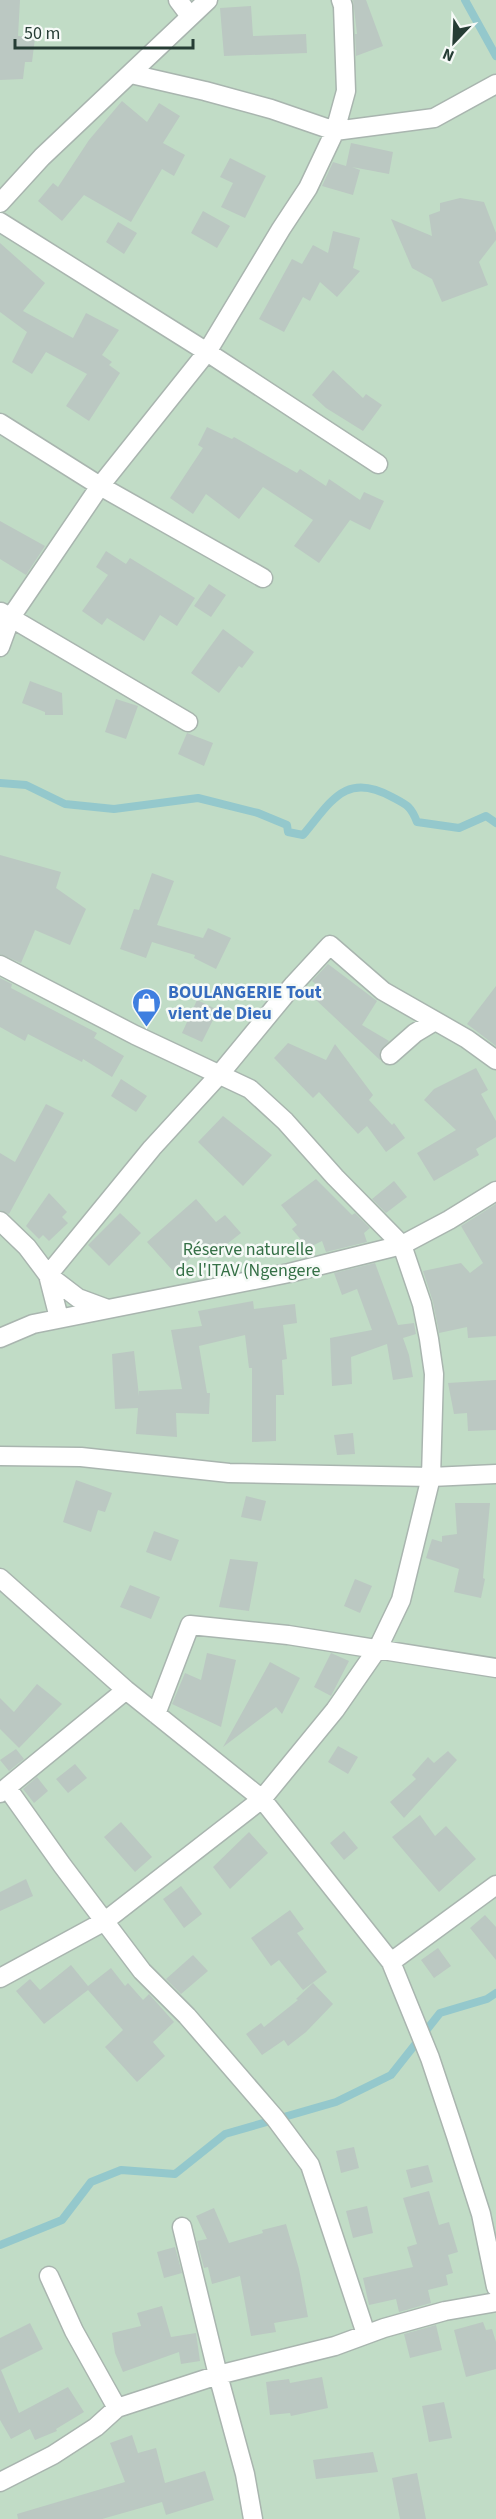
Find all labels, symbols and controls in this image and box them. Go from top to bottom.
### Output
scale bar [15,12,194,50]
north arrow [424,12,484,72]
text: 50 m [24,21,60,46]
text: N [439,43,458,67]
place label: BOULANGERIE Tout vient de Dieu [168,980,322,1026]
shop icon: BOULANGERIE Tout vient de Dieu [131,986,163,1028]
park label: Réserve naturelle de l'ITAV (Ngengere [175,1237,321,1283]

